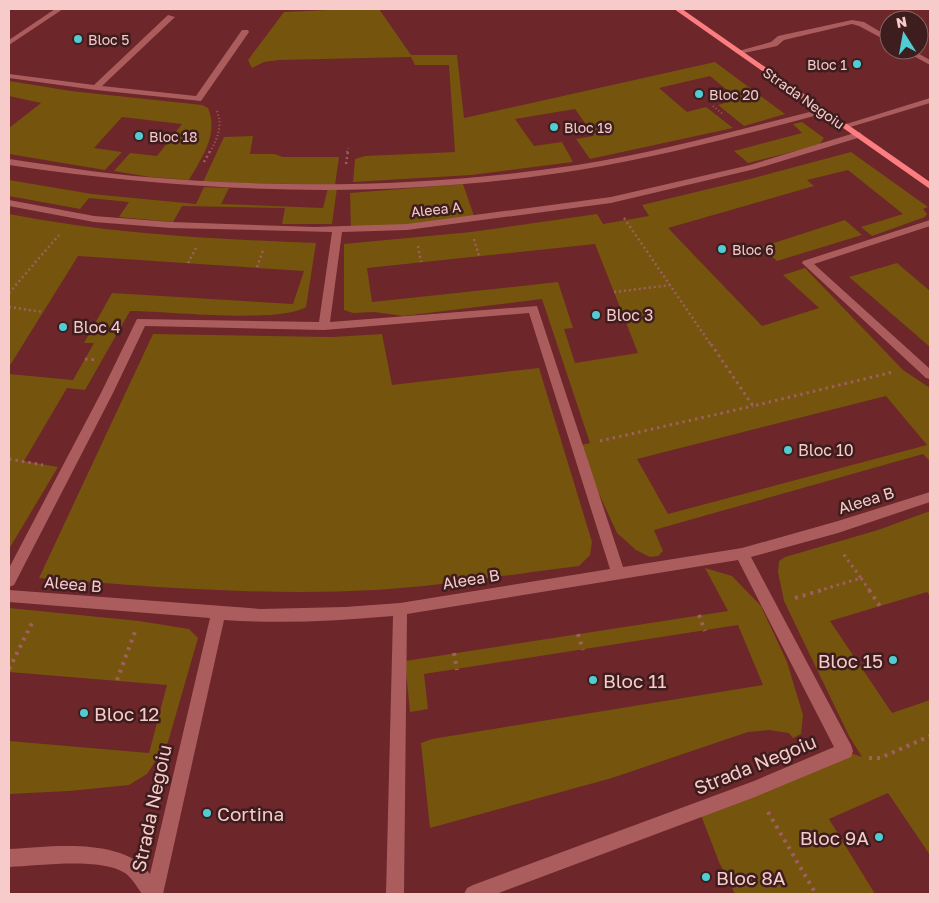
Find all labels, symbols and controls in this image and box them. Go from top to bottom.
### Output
north arrow [879,10,929,60]
text: N [895,12,908,31]
place label: Bloc 5 [88,31,129,48]
marker: Bloc 5 [72,33,84,45]
place label: Bloc 1 [807,56,847,73]
marker: Bloc 1 [851,58,863,70]
street label: Strada Negoiu [760,64,848,132]
place label: Bloc 20 [709,86,759,103]
marker: Bloc 20 [693,88,705,100]
place label: Bloc 19 [564,119,613,136]
marker: Bloc 19 [548,121,560,133]
place label: Bloc 18 [149,128,198,145]
marker: Bloc 18 [133,130,145,142]
street label: Aleea A [410,198,463,220]
place label: Bloc 6 [732,241,774,258]
marker: Bloc 6 [716,243,728,255]
place label: Bloc 3 [606,305,653,325]
marker: Bloc 3 [590,309,602,321]
place label: Bloc 4 [73,317,121,337]
marker: Bloc 4 [57,321,69,333]
place label: Bloc 10 [798,440,854,460]
marker: Bloc 10 [782,444,794,456]
street label: Aleea B [835,482,897,518]
street label: Aleea B [441,565,501,593]
street label: Aleea B [43,572,103,596]
place label: Bloc 15 [818,649,883,672]
marker: Bloc 15 [887,654,899,666]
place label: Bloc 11 [603,669,667,692]
marker: Bloc 11 [587,674,599,686]
place label: Bloc 12 [94,702,159,725]
marker: Bloc 12 [78,707,90,719]
street label: Strada Negoiu [691,729,819,799]
street label: Strada Negoiu [126,742,176,874]
place label: Cortina [217,802,284,825]
marker: Cortina [201,807,213,819]
place label: Bloc 9A [800,826,869,849]
marker: Bloc 9A [873,831,885,843]
place label: Bloc 8A [716,866,786,889]
marker: Bloc 8A [700,871,712,883]

